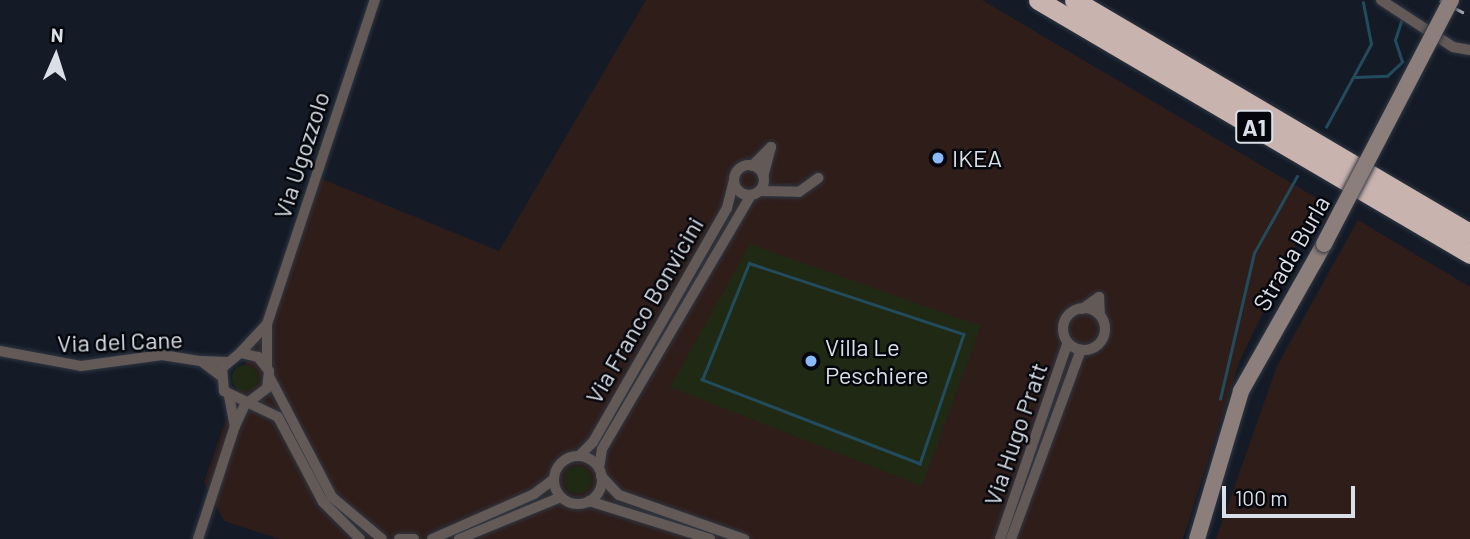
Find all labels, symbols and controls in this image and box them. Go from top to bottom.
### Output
north arrow [21,21,91,91]
text: N [50,23,64,46]
street label: Via Ugozzolo [267,88,335,222]
road number: A1 [1235,108,1273,146]
place label: IKEA [952,144,1002,172]
marker: IKEA [930,150,946,166]
street label: Strada Burla [1247,190,1335,316]
street label: Via Franco Bonvicini [579,212,709,408]
street label: Via del Cane [57,324,183,358]
place label: Villa Le Peschiere [825,333,929,389]
marker: Villa Le Peschiere [803,353,819,369]
street label: Via Hugo Pratt [977,359,1053,509]
scale bar [1225,472,1358,516]
text: 100 m [1235,485,1288,510]

